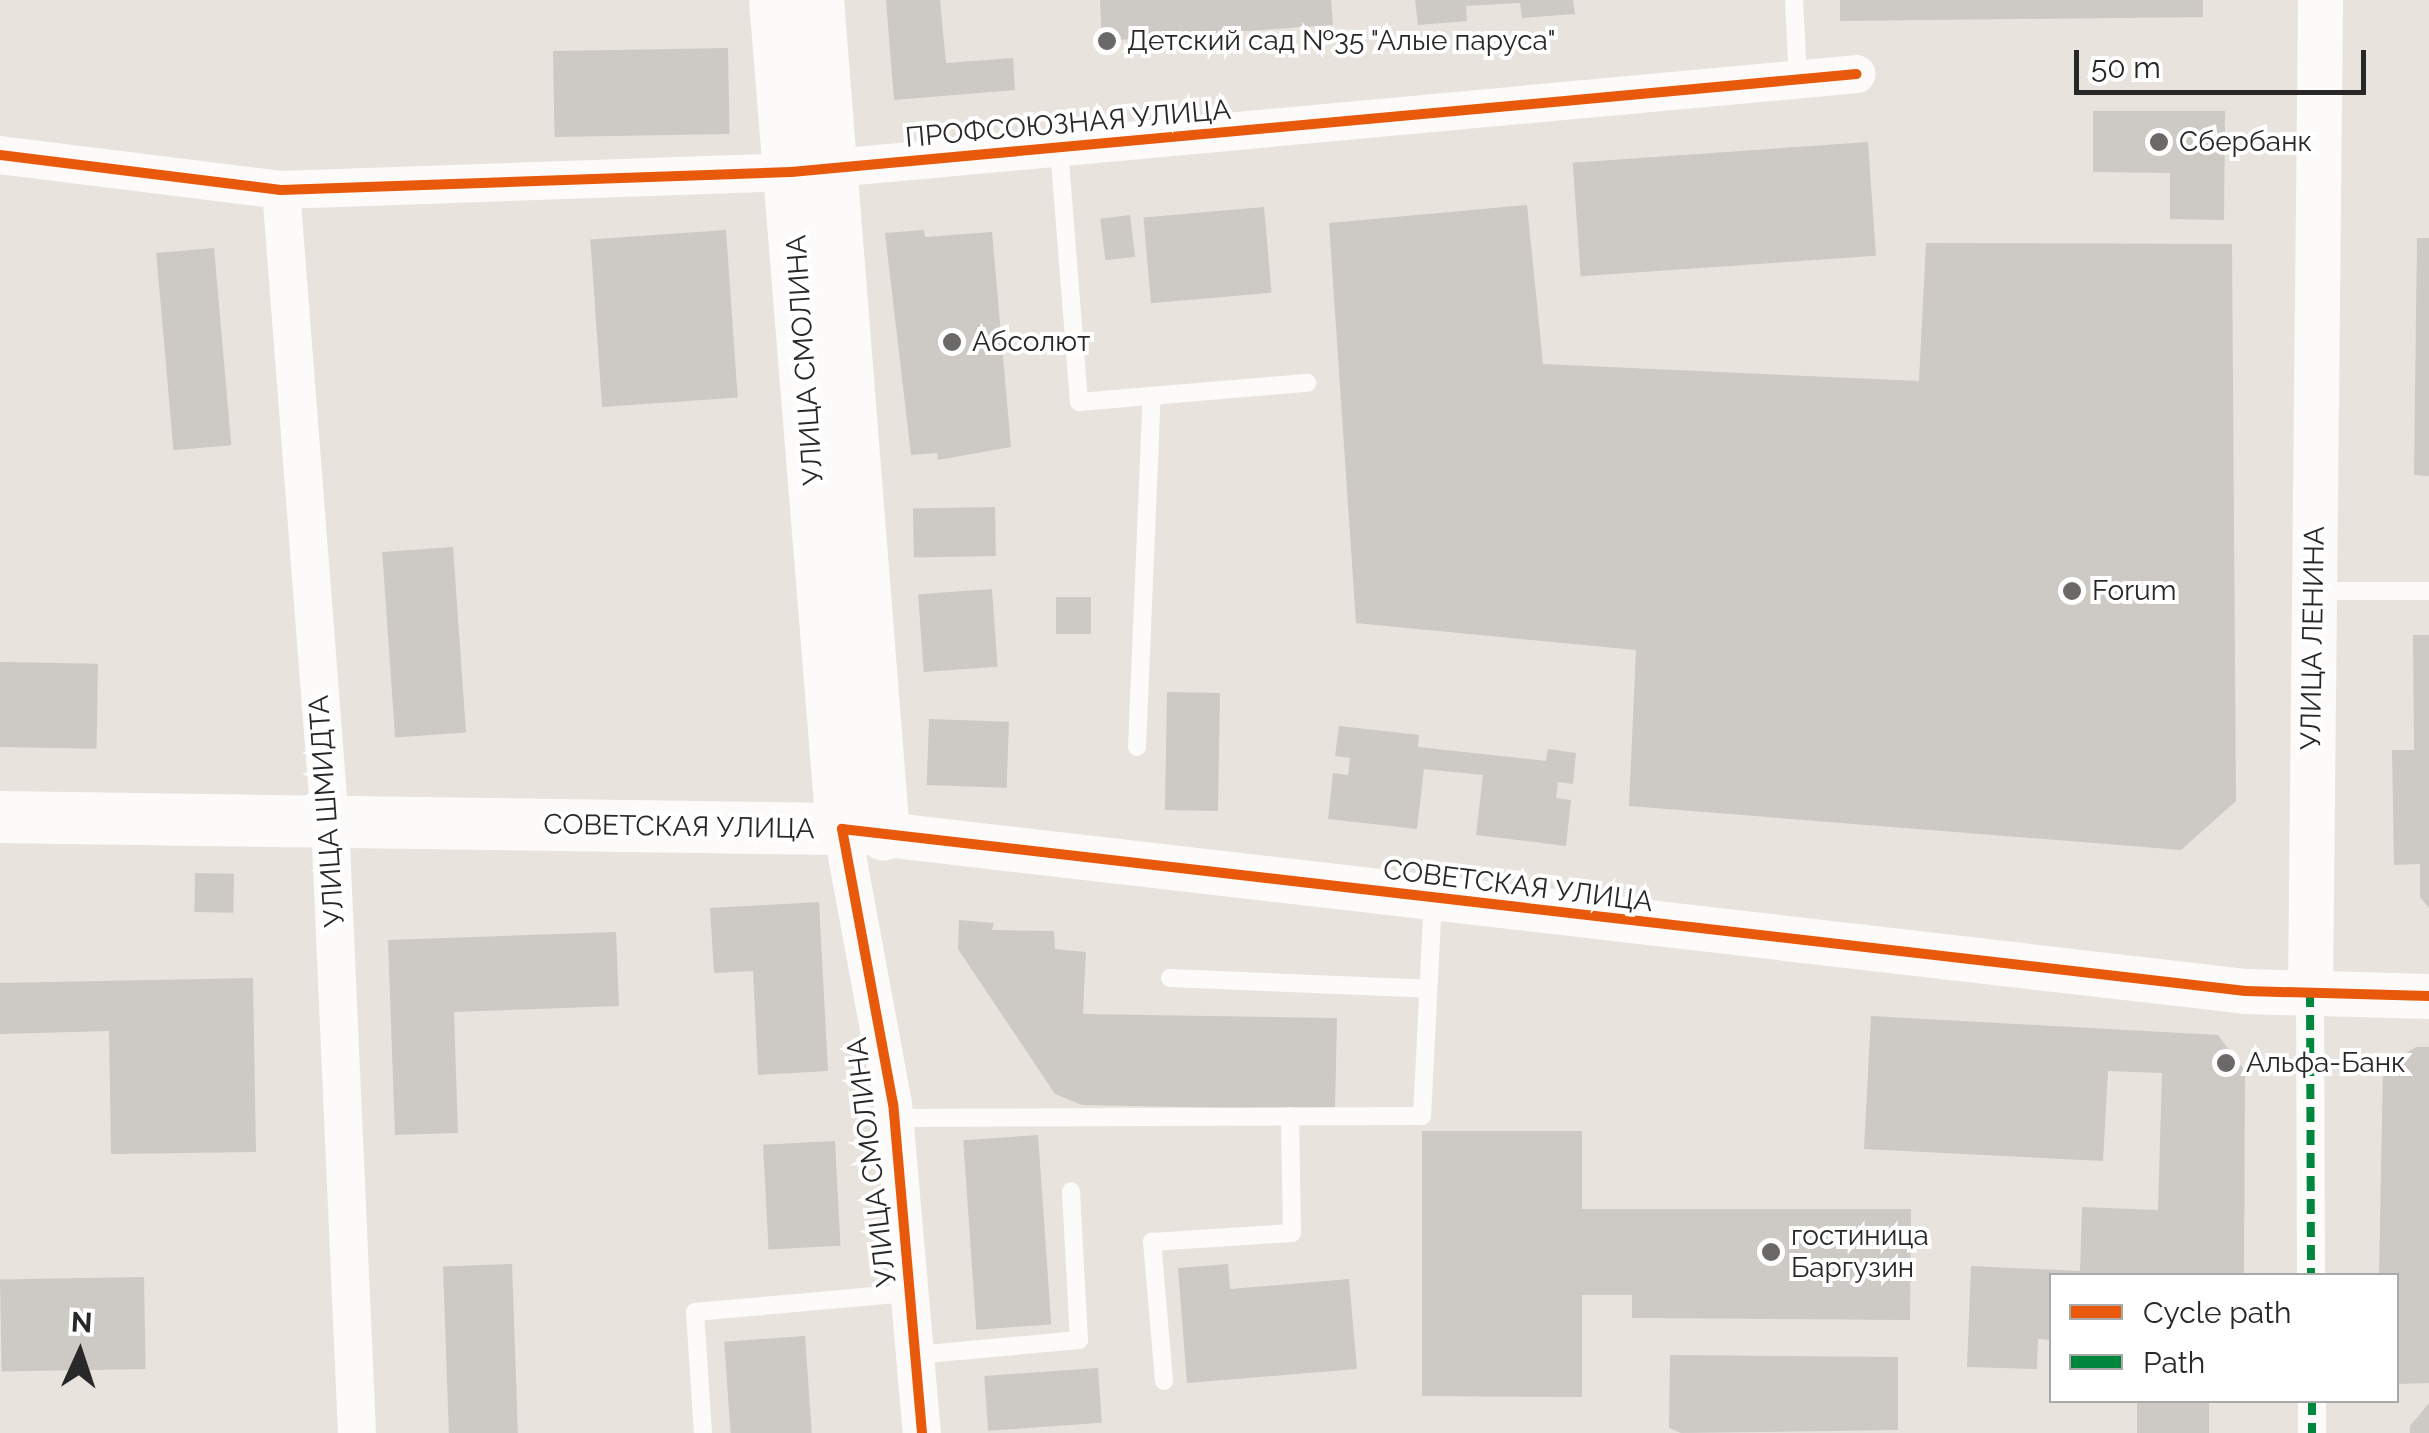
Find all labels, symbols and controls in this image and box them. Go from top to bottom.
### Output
place label: Детский сад №35 "Алые паруса" [1127,24,1556,58]
marker: Детский сад №35 "Алые паруса" [1096,30,1118,52]
scale bar [2079,30,2372,92]
text: 50 m [2091,50,2161,85]
street label: ПРОФСОЮЗНАЯ УЛИЦА [904,93,1232,155]
place label: Сбербанк [2179,125,2312,159]
marker: Сбербанк [2148,131,2170,153]
street label: УЛИЦА СМОЛИНА [779,233,831,487]
place label: Абсолют [972,325,1090,359]
marker: Абсолют [941,331,963,353]
street label: УЛИЦА ЛЕНИНА [2294,526,2332,750]
place label: Forum [2092,574,2176,608]
marker: Forum [2061,580,2083,602]
street label: УЛИЦА ШМИДТА [302,694,352,928]
street label: СОВЕТСКАЯ УЛИЦА [543,808,815,846]
street label: СОВЕТСКАЯ УЛИЦА [1381,853,1655,919]
street label: УЛИЦА СМОЛИНА [840,1035,904,1289]
place label: Альфа-Банк [2246,1046,2406,1080]
marker: Альфа-Банк [2215,1052,2237,1074]
place label: гостиница Баргузин [1791,1219,1929,1285]
marker: гостиница Баргузин [1760,1241,1782,1263]
legend [2049,1273,2399,1403]
text: Cycle path [2143,1295,2291,1330]
north arrow [30,1303,130,1403]
text: N [70,1306,93,1340]
text: Path [2143,1345,2205,1380]

